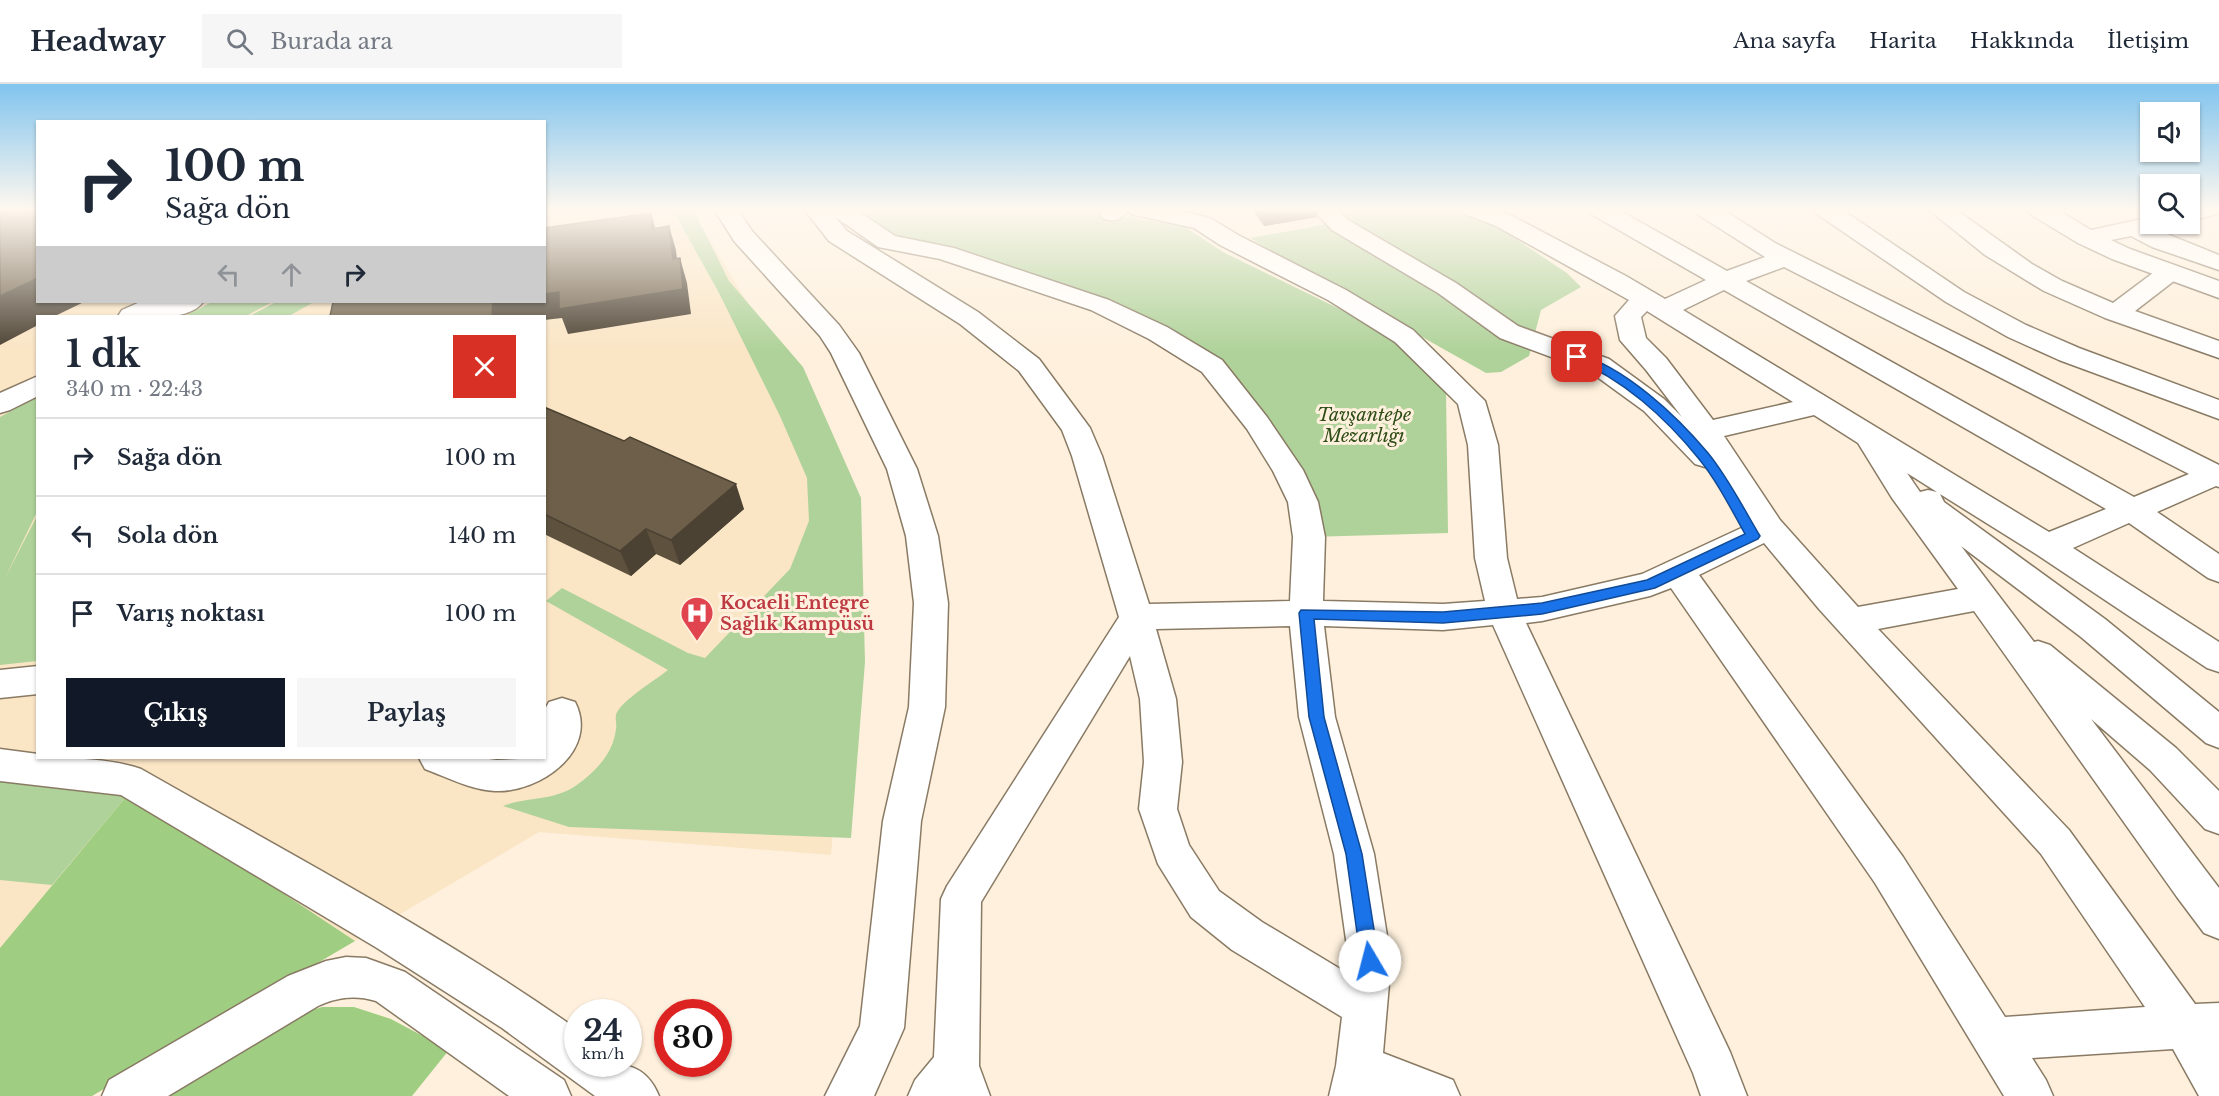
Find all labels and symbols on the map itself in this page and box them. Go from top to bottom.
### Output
pin [1551,331,1602,382]
park label: Tavşantepe Mezarlığı [1317,404,1411,447]
place label: Kocaeli Entegre Sağlık Kampüsü [720,592,874,635]
hospital icon: Kocaeli Entegre Sağlık Kampüsü [679,595,715,642]
position arrow [1338,929,1402,993]
speed limit sign: 30 [654,999,732,1077]

